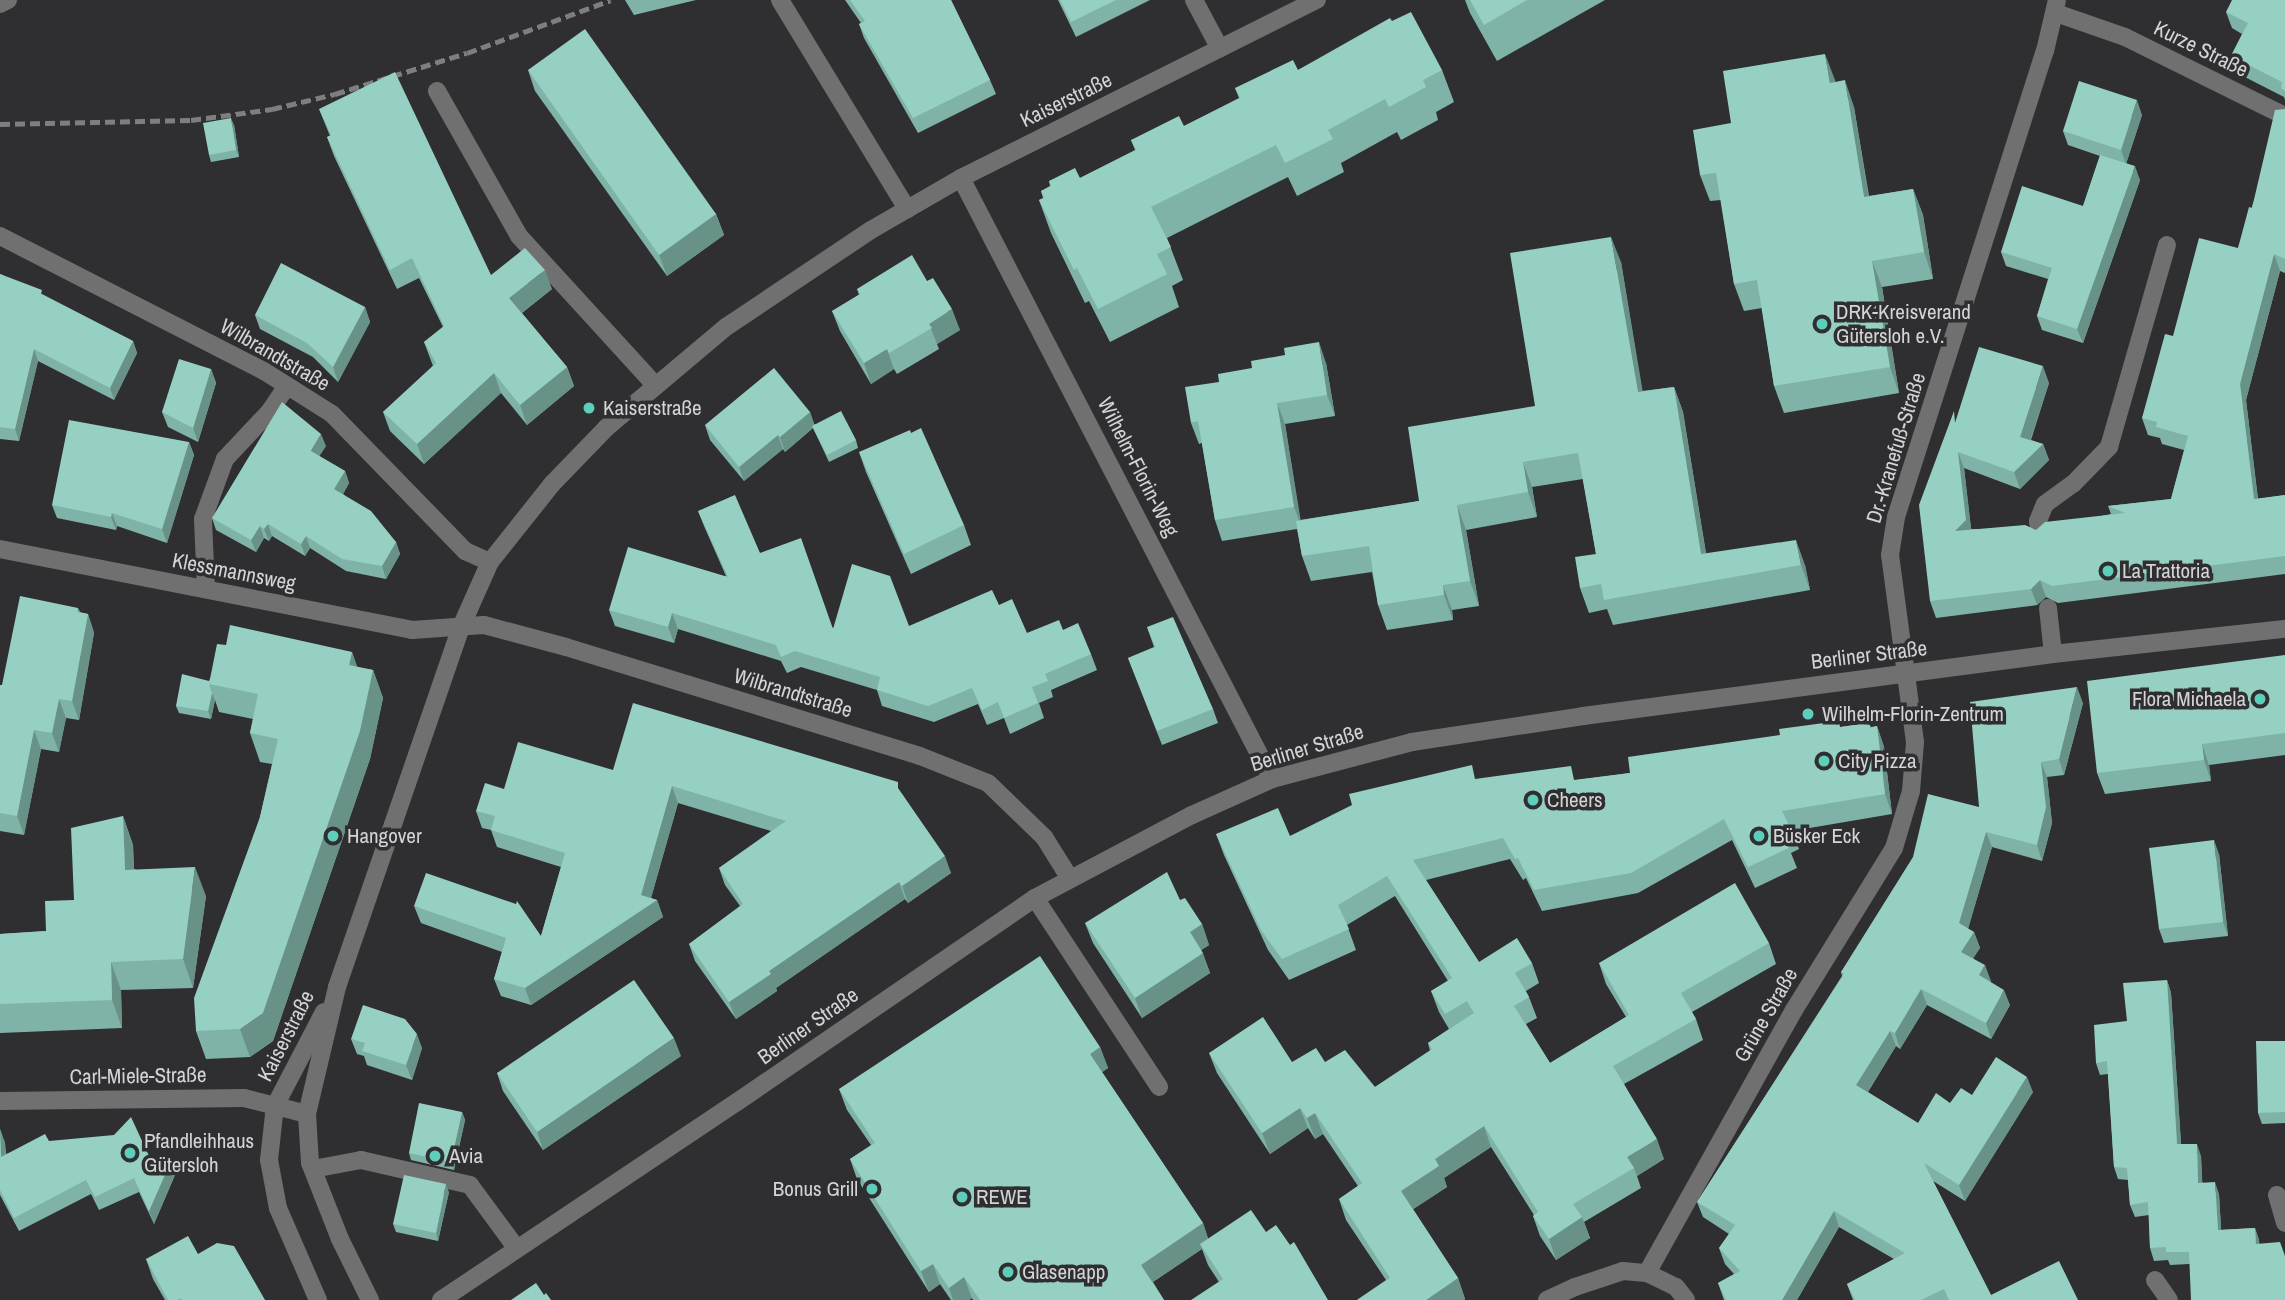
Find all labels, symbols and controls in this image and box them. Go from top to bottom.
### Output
street label: Kurze Straße [2150,15,2252,83]
street label: Kaiserstraße [1016,67,1116,133]
place label: DRK-Kreisverand Gütersloh e.V. [1836,299,1971,349]
street label: Wilbrandtstraße [216,313,334,397]
marker: DRK-Kreisverand Gütersloh e.V. [1814,316,1830,332]
street label: Dr.-Kranefuß-Straße [1861,370,1931,526]
street label: Wilhelm-Florin-Weg [1092,393,1184,541]
place label: Kaiserstraße [603,395,702,421]
marker: Kaiserstraße [581,400,597,416]
street label: Klessmannsweg [170,548,298,596]
place label: La Trattoria [2122,558,2210,584]
marker: La Trattoria [2100,563,2116,579]
street label: Berliner Straße [1810,635,1928,675]
street label: Wilbrandtstraße [731,663,855,723]
place label: Flora Michaela [2132,686,2246,712]
marker: Flora Michaela [2252,691,2268,707]
place label: Wilhelm-Florin-Zentrum [1822,701,2004,727]
marker: Wilhelm-Florin-Zentrum [1800,706,1816,722]
street label: Berliner Straße [1247,719,1367,777]
place label: City Pizza [1838,748,1916,774]
marker: City Pizza [1816,753,1832,769]
place label: Cheers [1547,787,1603,813]
marker: Cheers [1525,792,1541,808]
place label: Hangover [347,823,422,849]
place label: Büsker Eck [1773,823,1860,849]
marker: Hangover [325,828,341,844]
marker: Büsker Eck [1751,828,1767,844]
street label: Grüne Straße [1729,964,1803,1066]
street label: Berliner Straße [753,982,863,1070]
street label: Kaiserstraße [252,986,320,1086]
street label: Carl-Miele-Straße [69,1062,207,1090]
place label: Pfandleihhaus Gütersloh [144,1128,254,1178]
place label: Avia [449,1143,483,1169]
marker: Pfandleihhaus Gütersloh [122,1145,138,1161]
marker: Avia [427,1148,443,1164]
place label: Bonus Grill [773,1176,858,1202]
marker: Bonus Grill [864,1181,880,1197]
place label: REWE [976,1184,1028,1210]
marker: REWE [954,1189,970,1205]
place label: Glasenapp [1022,1259,1105,1285]
marker: Glasenapp [1000,1264,1016,1280]

